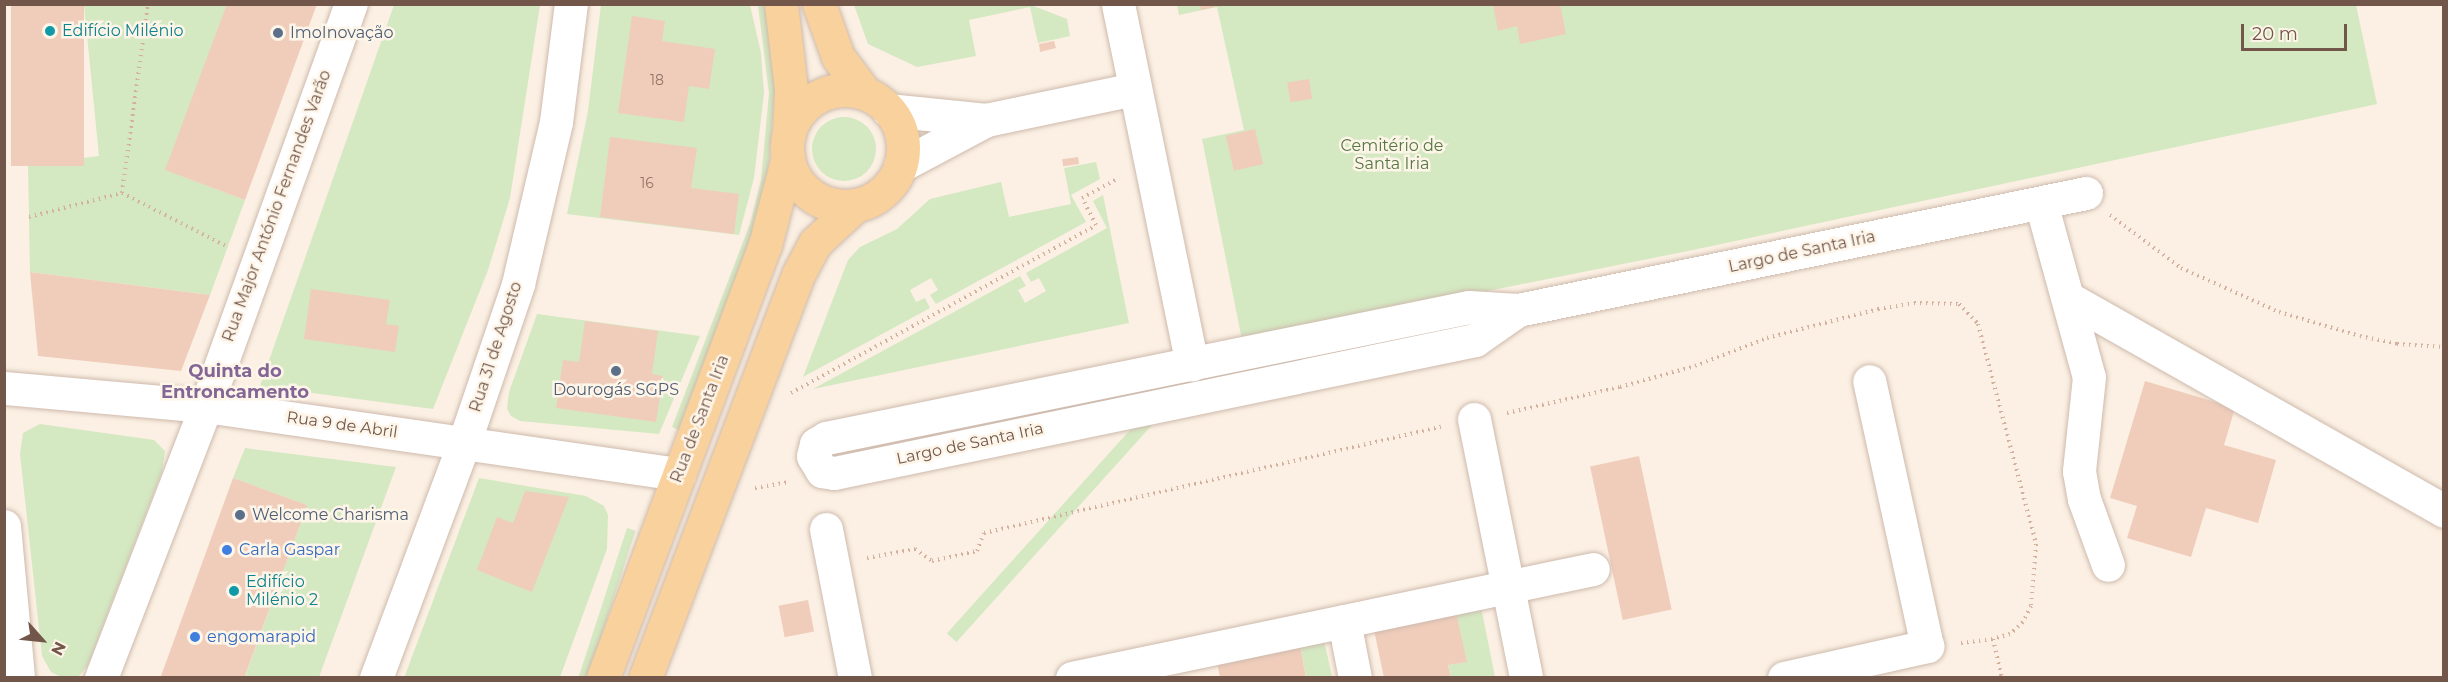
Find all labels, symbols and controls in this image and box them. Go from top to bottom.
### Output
scale bar [2244,12,2350,50]
place label: Edifício Milénio [62,21,184,41]
place label: ImoInovação [290,23,394,43]
text: 20 m [2252,23,2298,45]
marker: Edifício Milénio [43,24,57,38]
marker: ImoInovação [271,26,285,40]
street label: Rua Major António Fernandes Varão [219,67,335,345]
house number: 18 [650,72,664,88]
park label: Cemitério de Santa Iria [1341,136,1443,174]
house number: 16 [640,175,654,191]
street label: Largo de Santa Iria [1727,227,1877,277]
street label: Rua 31 de Agosto [466,279,526,415]
street label: Rua de Santa Iria [667,352,733,486]
district label: Quinta do Entroncamento [161,361,309,404]
marker: Dourogás SGPS [609,364,623,378]
place label: Dourogás SGPS [553,380,679,400]
street label: Rua 9 de Abril [285,408,399,442]
street label: Largo de Santa Iria [895,419,1045,469]
place label: Welcome Charisma [252,505,409,525]
marker: Welcome Charisma [233,508,247,522]
place label: Carla Gaspar [239,540,340,560]
marker: Carla Gaspar [220,543,234,557]
place label: Edifício Milénio 2 [246,572,318,610]
marker: Edifício Milénio 2 [227,584,241,598]
north arrow [12,610,72,670]
place label: engomarapid [207,627,316,647]
marker: engomarapid [188,630,202,644]
text: N [47,638,70,658]

